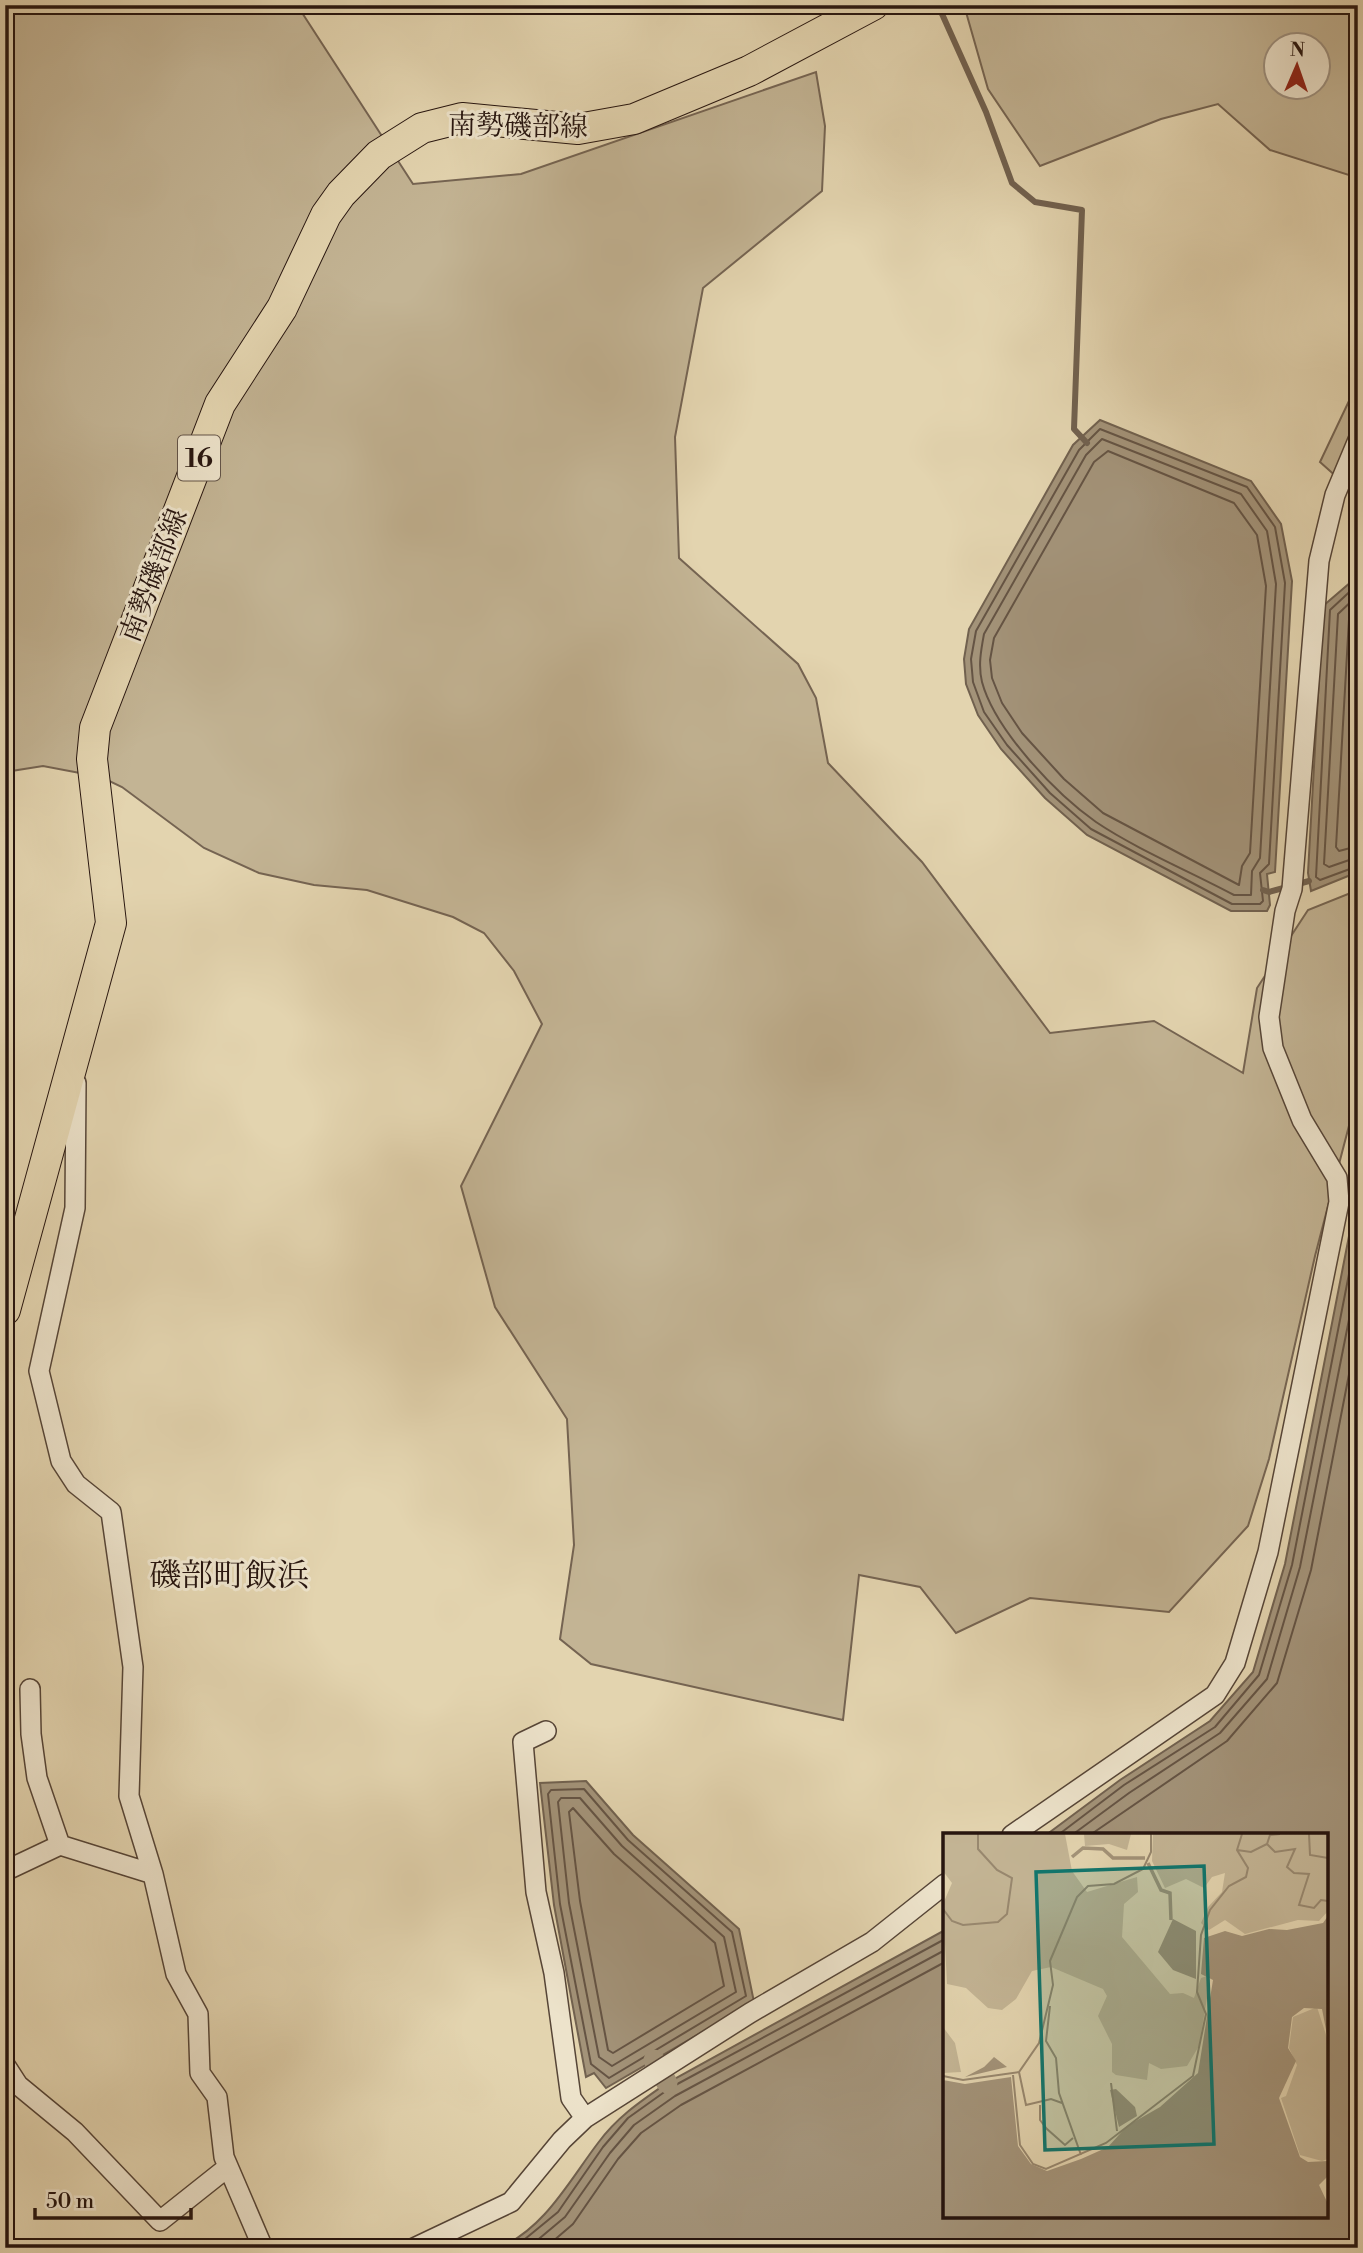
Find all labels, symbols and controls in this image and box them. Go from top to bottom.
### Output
north arrow [1262,32,1332,102]
text: N [1290,38,1305,62]
street label: 南勢磯部線 [448,108,588,145]
road number: 16 [178,436,220,480]
street label: 南勢磯部線 [113,504,196,647]
district label: 磯部町飯浜 [149,1556,309,1596]
inset map [943,1833,1328,2218]
scale bar [35,2176,191,2220]
text: 50 m [46,2189,94,2215]

